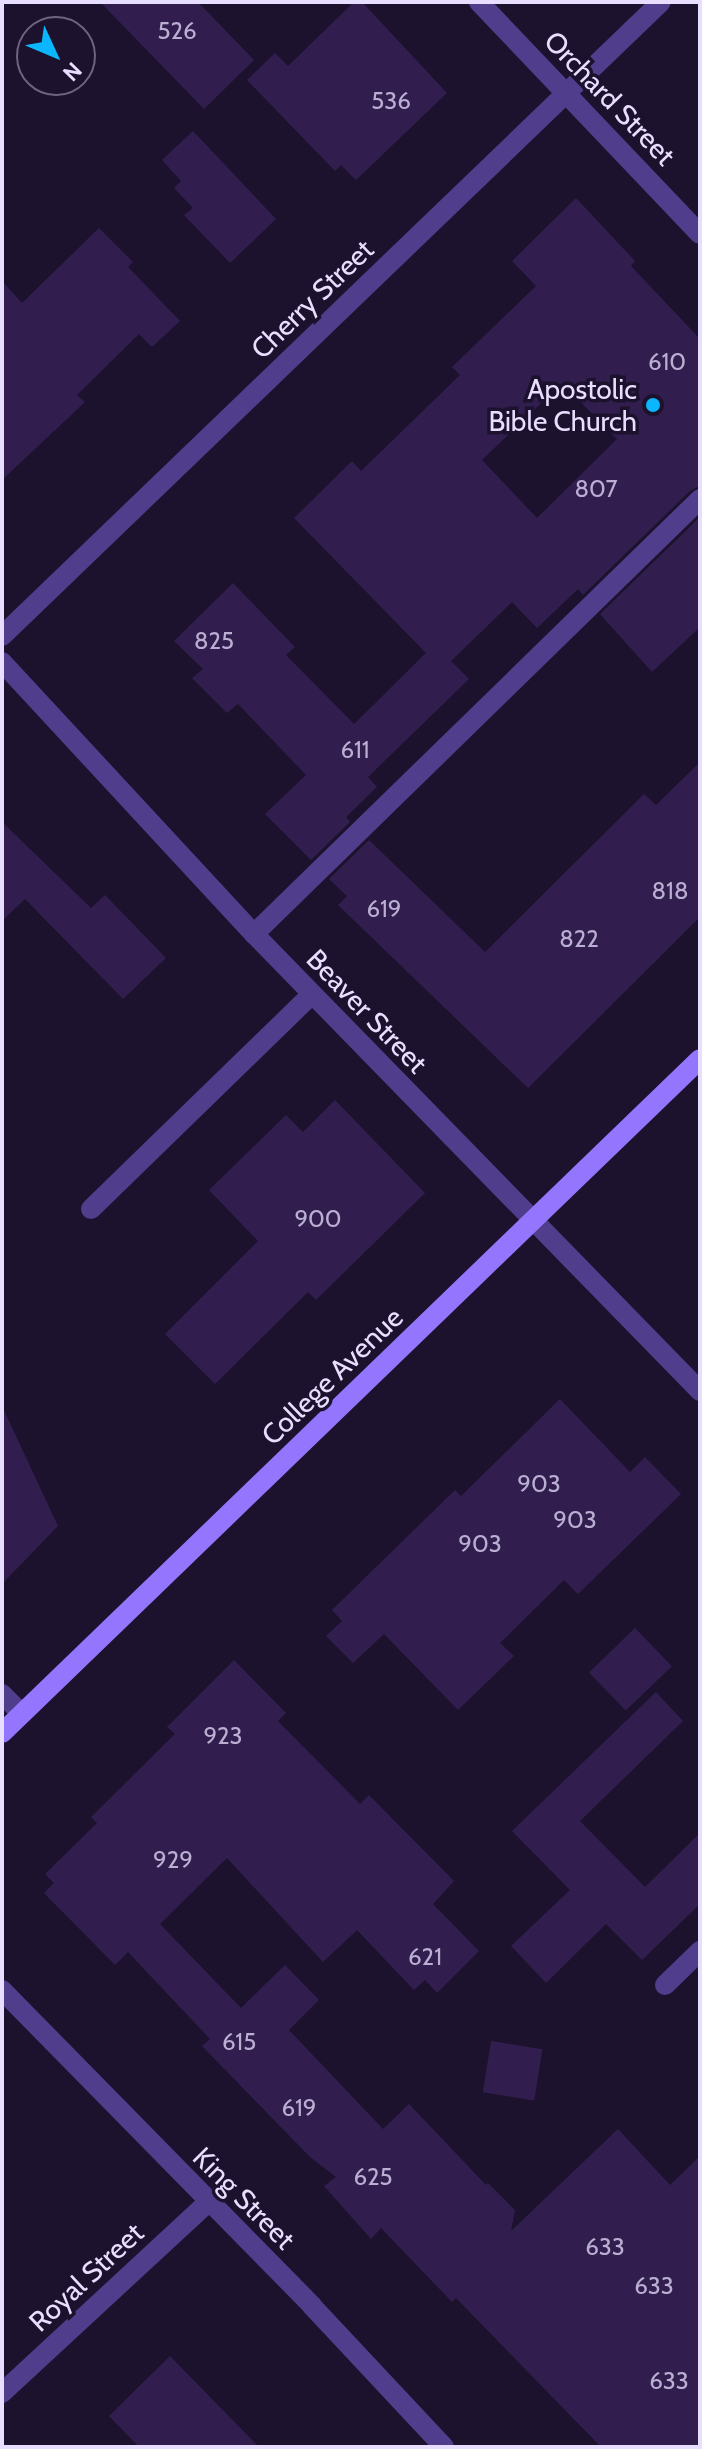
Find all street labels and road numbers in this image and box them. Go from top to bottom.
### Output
street label: Orchard Street [538,24,682,172]
street label: Cherry Street [244,232,380,366]
street label: Beaver Street [300,942,434,1080]
street label: College Avenue [254,1300,410,1452]
street label: King Street [186,2140,302,2256]
street label: Royal Street [22,2216,150,2338]

